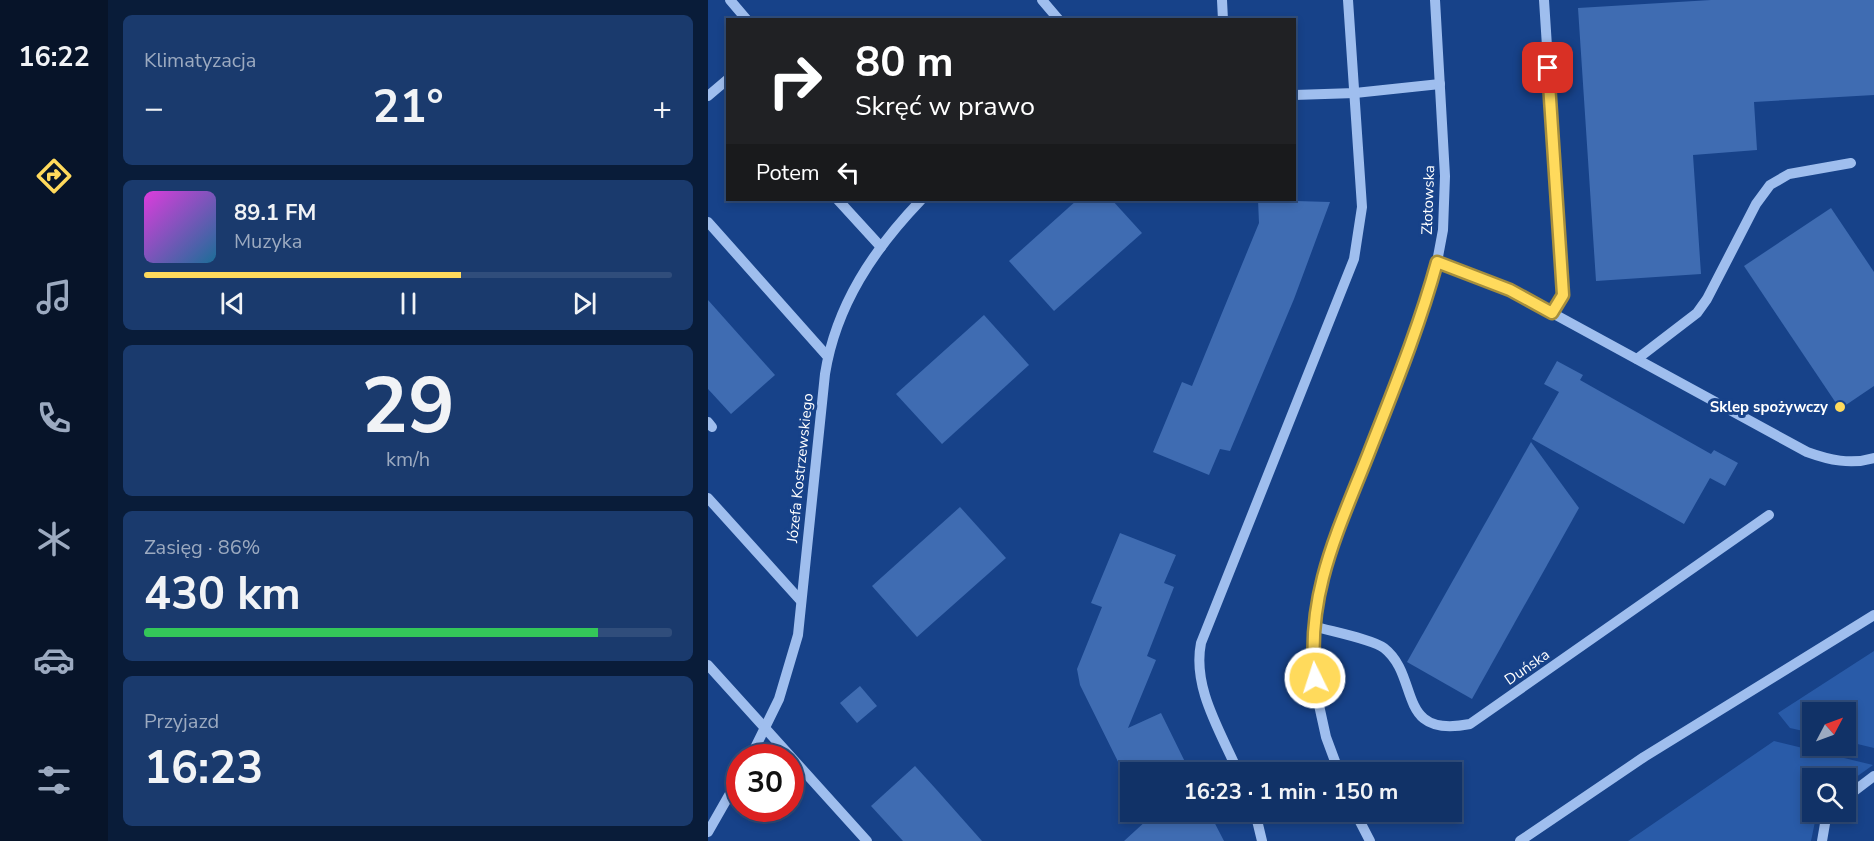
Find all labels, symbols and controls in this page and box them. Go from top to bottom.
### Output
text: 80 m [855,34,954,91]
text: 16:22 [18,39,90,76]
icon: right [756,42,834,120]
pin [1522,42,1573,93]
text: Klimatyzacja [144,47,256,74]
icon: arrive [1531,51,1564,84]
text: 21° [372,77,444,138]
text: − [144,86,164,131]
text: + [652,86,672,131]
text: Skręć w prawo [855,88,1035,125]
icon: directions [33,155,75,197]
icon: left [832,156,865,189]
text: Potem [756,158,820,188]
street label: Złotowska [1417,165,1439,235]
text: 89.1 FM [234,198,316,228]
text: Muzyka [234,228,302,255]
icon: music [33,276,75,318]
icon: previous [216,287,249,320]
icon: pause [392,287,425,320]
icon: next [568,287,601,320]
text: 29 [361,353,455,460]
street label: Józefa Kostrzewskiego [782,392,818,545]
icon: phone [33,397,75,439]
place label: Sklep spożywczy [1710,397,1828,417]
marker: Sklep spożywczy [1833,400,1847,414]
text: km/h [386,446,430,473]
icon: climate [33,518,75,560]
text: Zasięg · 86% [144,534,260,561]
text: 430 km [144,564,301,625]
icon: car [33,639,75,681]
street label: Duńska [1501,644,1553,690]
position arrow [1283,646,1347,710]
north arrow [1802,702,1856,756]
map controls [1802,702,1856,822]
text: Przyjazd [144,708,219,735]
text: 16:23 [144,738,263,799]
speed limit sign: 30 [726,744,804,822]
icon: filters [33,759,75,801]
button: search [1802,768,1856,822]
text: 16:23 · 1 min · 150 m [1184,777,1398,807]

